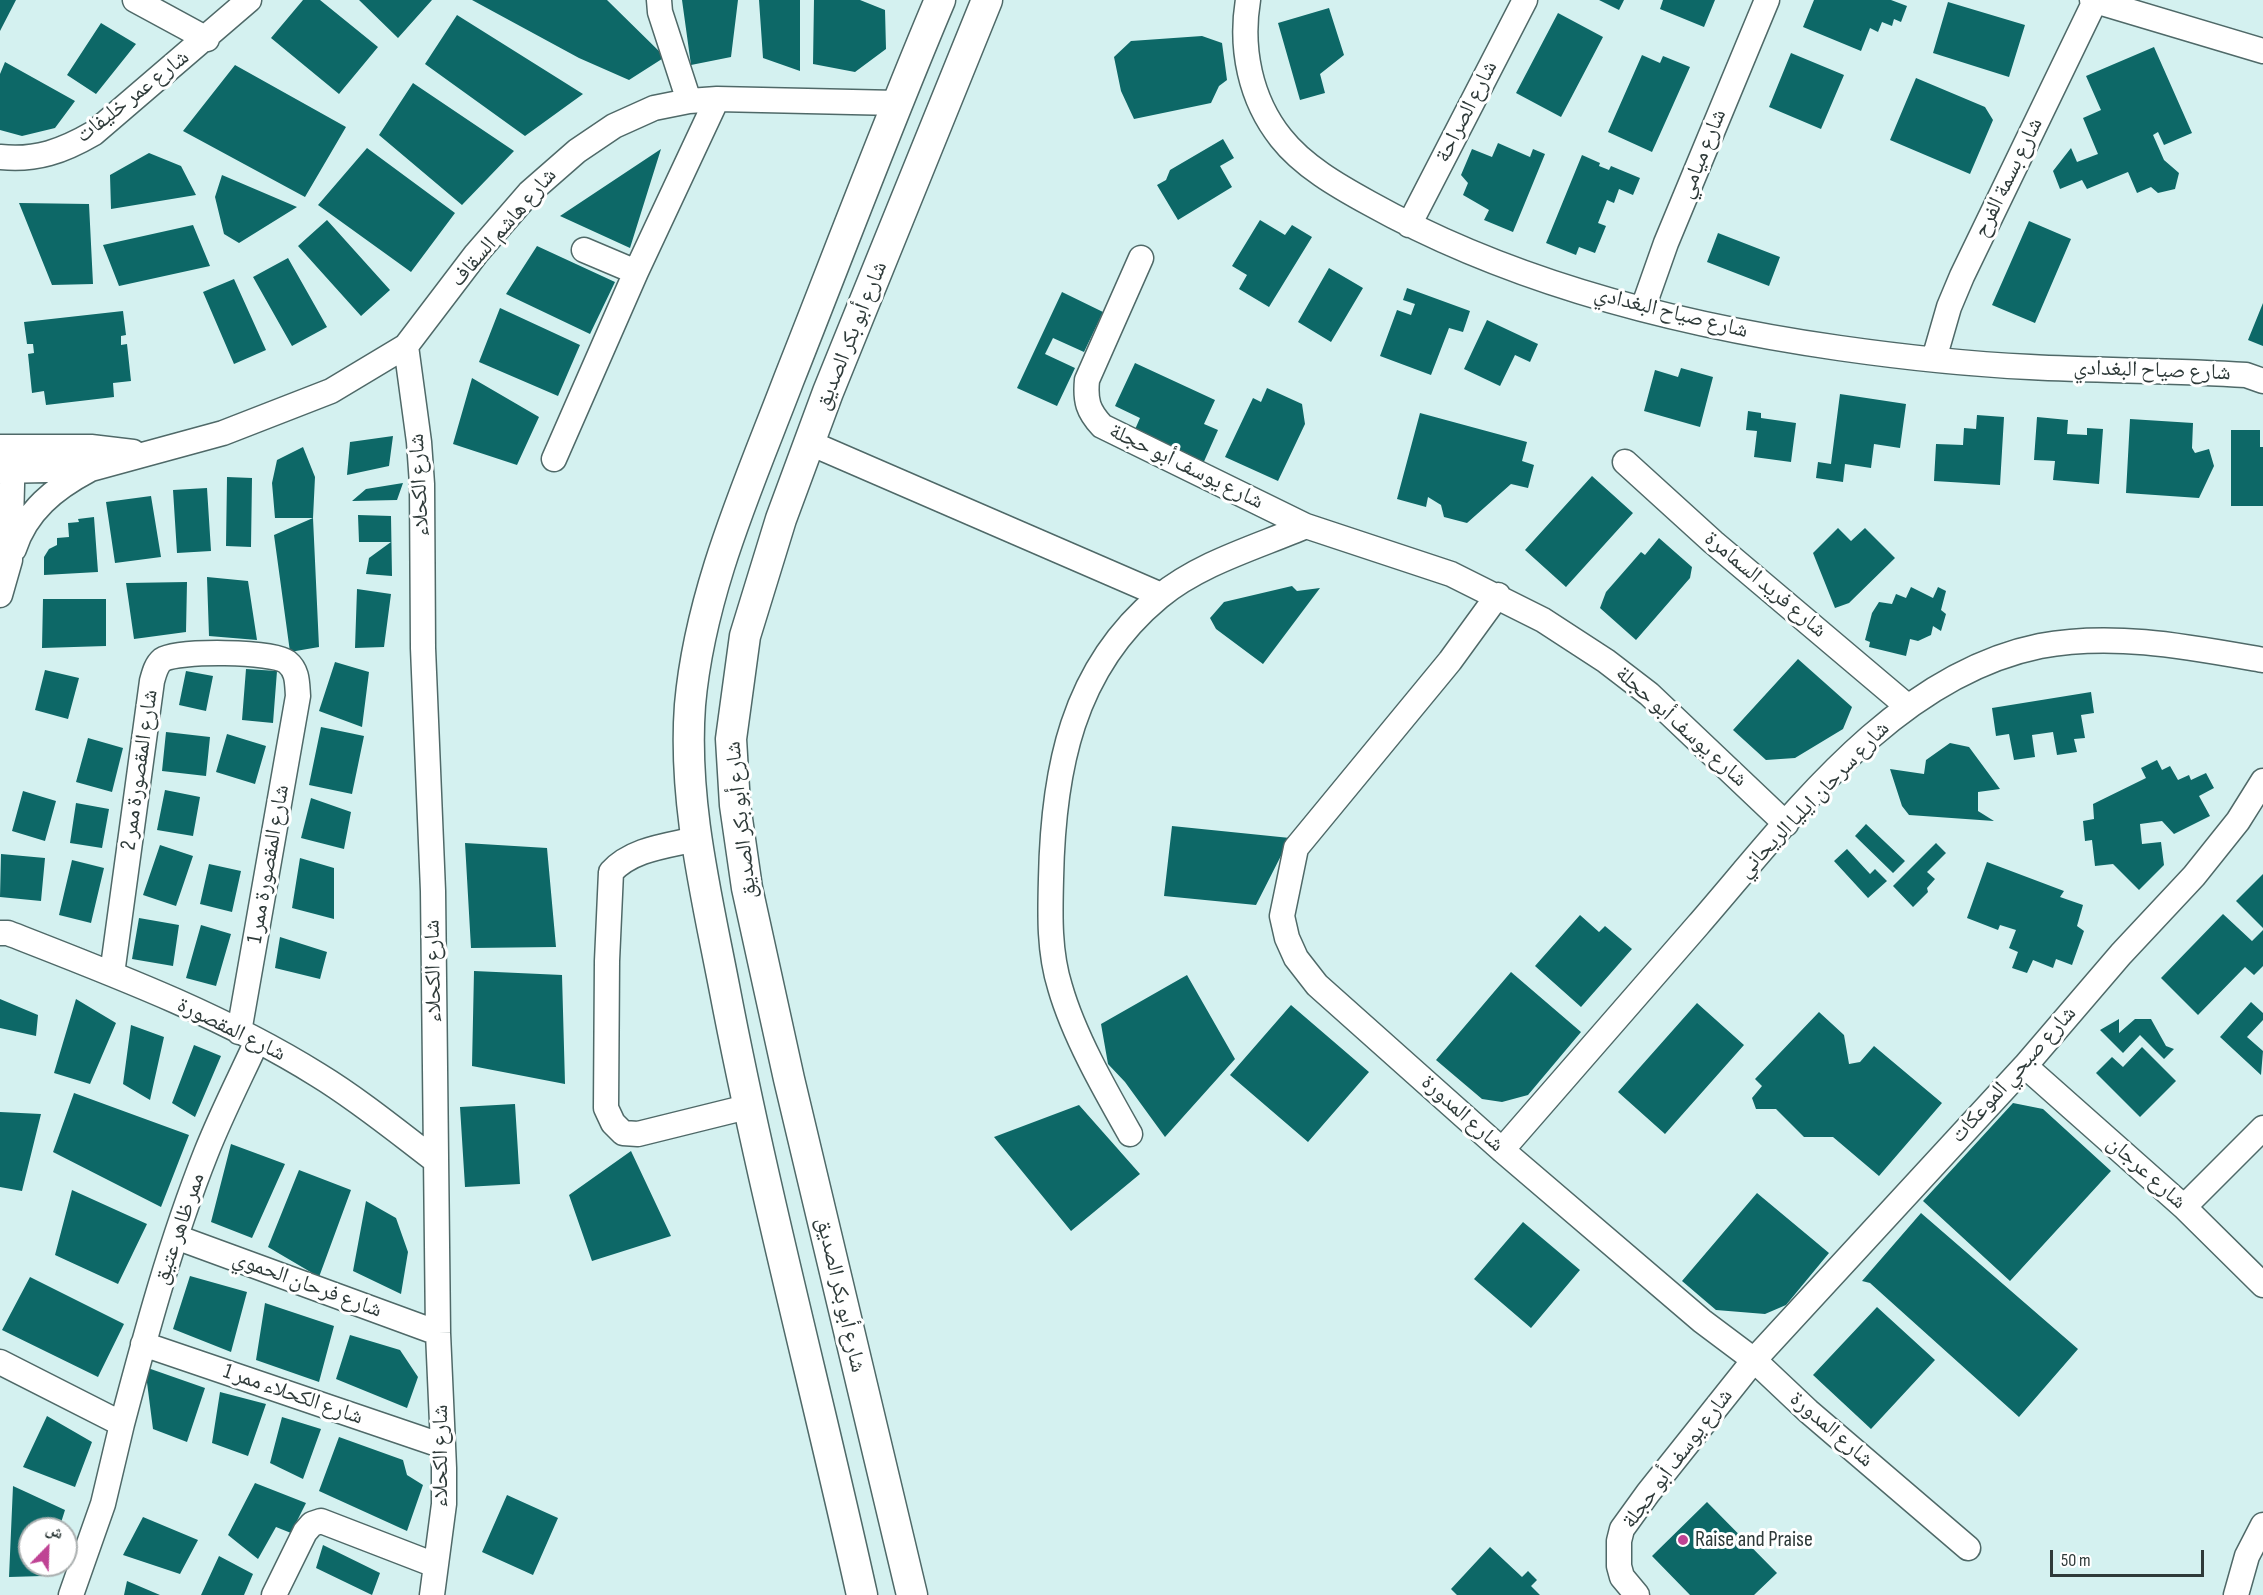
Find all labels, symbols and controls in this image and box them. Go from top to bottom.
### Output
street label: شارع عمر خليفات [71,45,195,149]
street label: شارع الصراحة [1430,57,1504,167]
street label: شارع ميامي [1673,105,1733,203]
street label: شارع بسمة الفرح [1969,114,2049,242]
street label: شارع هاشم السقاف [445,163,563,293]
street label: شارع أبو بكر الصديق [810,258,894,414]
street label: شارع صياح البغدادي [1591,281,1751,345]
street label: شارع صياح البغدادي [2073,355,2231,387]
street label: شارع يوسف أبو حجلة [1105,418,1267,516]
street label: شارع الكحلاء [404,433,436,537]
street label: شارع فريد السمامرة [1698,526,1832,644]
street label: شارع يوسف أبو حجلة [1610,661,1752,793]
street label: شارع المقصورة ممر 2 [116,688,164,852]
street label: شارع سرحان ايليا الريحاني [1732,716,1896,884]
street label: شارع أبو بكر الصديق [721,740,763,900]
street label: شارع المقصورة ممر 1 [242,783,296,945]
street label: شارع الكحلاء [420,919,448,1023]
street label: شارع المقصورة [172,992,290,1068]
street label: شارع صبحي الموعكات [1946,1001,2082,1149]
street label: شارع المدورة [1415,1070,1509,1158]
street label: شارع عرجان [2101,1130,2191,1216]
street label: ممر ظاهر عتيق [149,1170,211,1288]
street label: شارع أبو بكر الصديق [809,1215,871,1375]
street label: شارع فرحان الحموي [229,1246,385,1324]
street label: شارع الكحلاء ممر 1 [220,1359,366,1431]
street label: شارع يوسف أبو حجلة [1617,1384,1739,1534]
street label: شارع المدورة [1784,1386,1878,1474]
street label: شارع الكحلاء [428,1404,454,1508]
north arrow [18,1517,78,1577]
text: ش [43,1520,66,1544]
place label: Raise and Praise [1695,1527,1813,1553]
marker: Raise and Praise [1676,1533,1690,1547]
scale bar [2053,1538,2208,1576]
text: 50 m [2061,1550,2091,1571]

